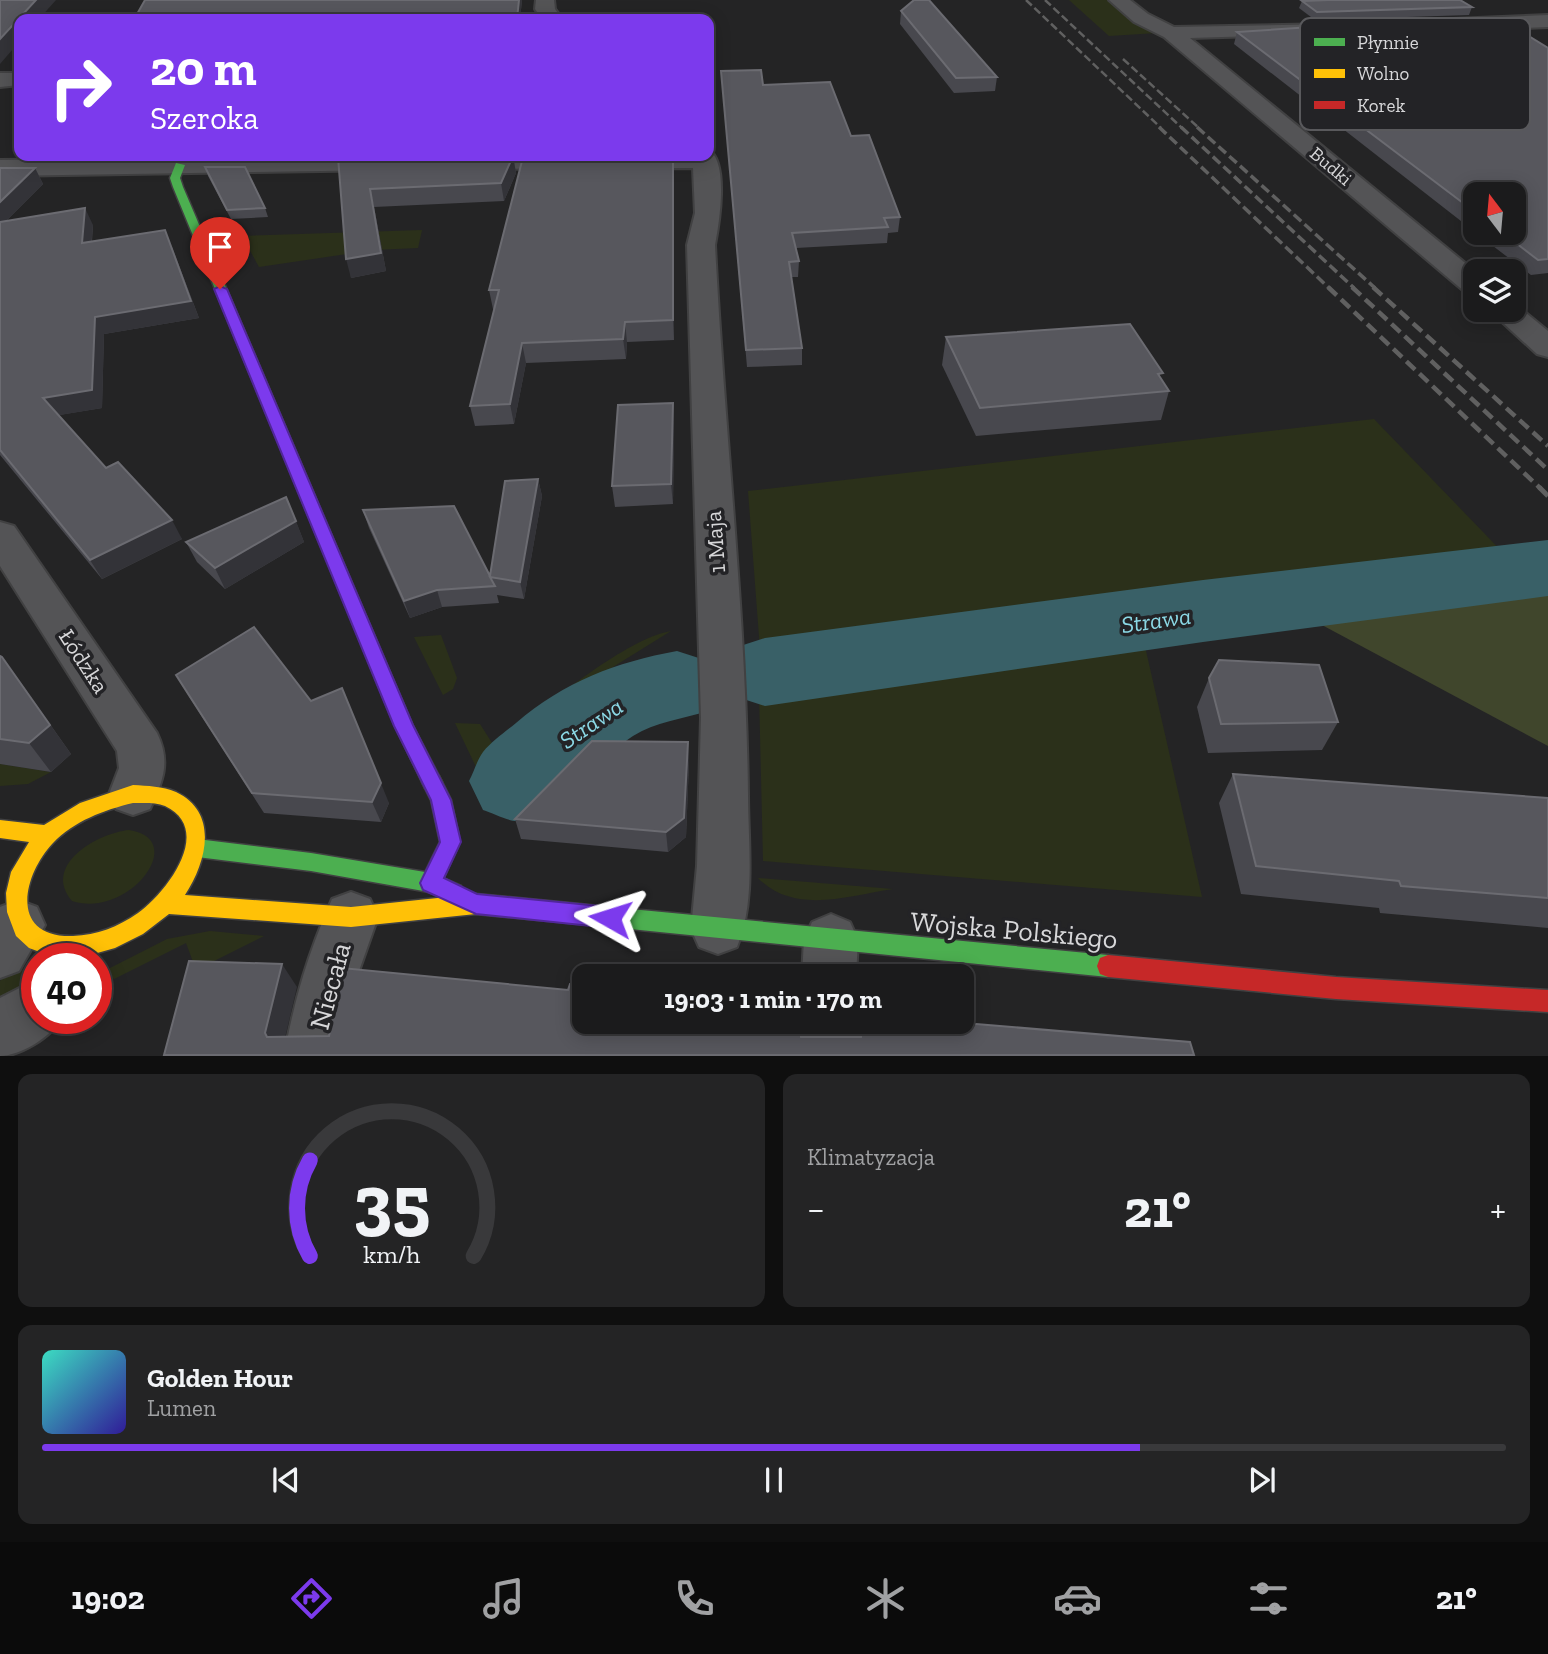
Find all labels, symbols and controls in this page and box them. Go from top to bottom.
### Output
legend [1300,18,1530,130]
text: Płynnie [1357,31,1419,54]
text: 20 m [150,39,257,98]
icon: right [35,42,126,133]
text: Wolno [1357,62,1410,85]
text: Korek [1357,94,1405,117]
text: Szeroka [150,99,259,137]
street label: Budki [1305,142,1357,190]
north arrow [1463,182,1526,245]
map controls [1463,182,1526,322]
pin [190,217,250,289]
icon: arrive [201,228,239,266]
button: layers [1463,259,1526,322]
street label: 1 Maja [699,510,731,574]
water label: Strawa [1119,601,1193,639]
street label: Łódzka [53,624,115,698]
water label: Strawa [554,691,628,755]
position arrow [573,881,647,955]
street label: Wojska Polskiego [909,905,1119,955]
street label: Niecała [303,938,358,1033]
speed limit sign: 40 [21,943,112,1034]
text: 19:03 · 1 min · 170 m [664,983,882,1015]
text: Klimatyzacja [807,1143,935,1171]
text: 35 [353,1158,430,1246]
text: 21° [1124,1178,1191,1240]
text: − [807,1186,825,1232]
text: + [1490,1186,1506,1232]
text: km/h [363,1239,420,1269]
text: Golden Hour [147,1362,293,1394]
text: Lumen [147,1394,216,1422]
icon: previous [267,1461,305,1499]
icon: pause [755,1461,793,1499]
icon: next [1243,1461,1281,1499]
icon: directions [287,1574,336,1623]
icon: music [479,1574,528,1623]
icon: phone [670,1574,719,1623]
icon: climate [861,1574,910,1623]
icon: car [1053,1574,1102,1623]
icon: filters [1244,1574,1293,1623]
text: 19:02 [71,1579,145,1617]
text: 21° [1436,1579,1477,1617]

